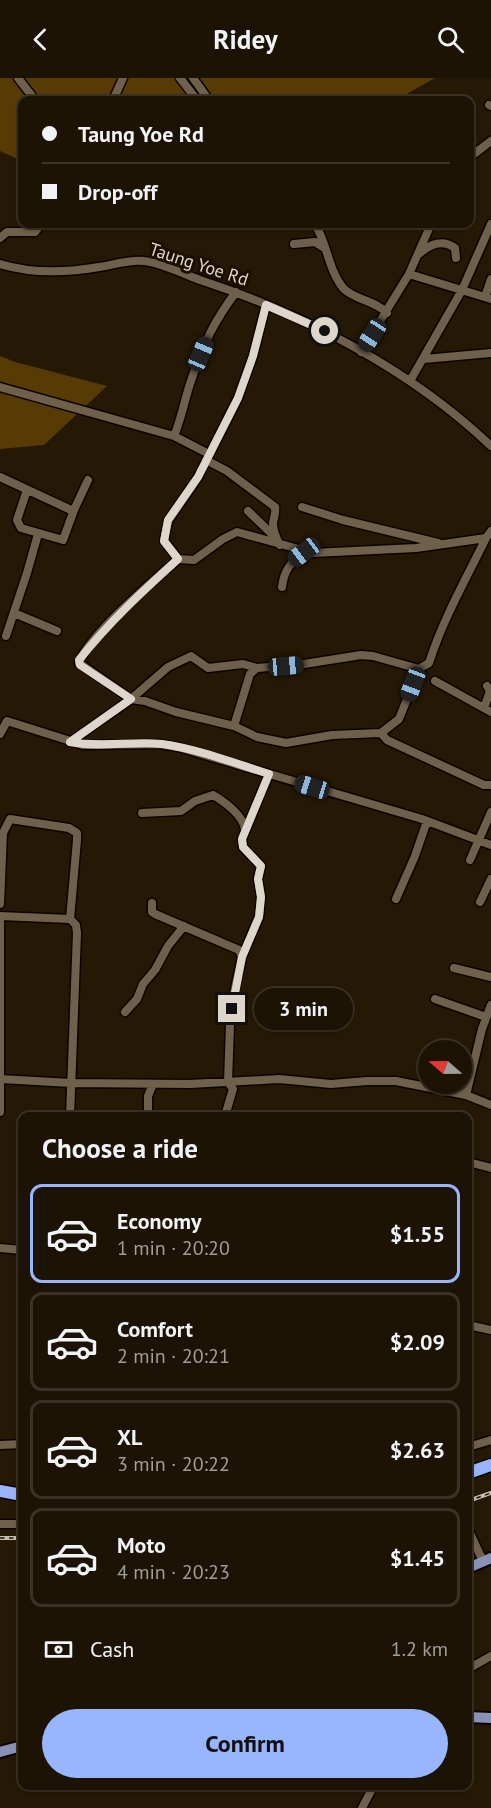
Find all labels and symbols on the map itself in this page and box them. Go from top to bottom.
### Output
street label: Taung Yoe Rd [146,237,252,291]
car [355,315,389,355]
route start [311,317,338,344]
car [186,334,216,374]
car [284,534,324,570]
car [267,655,305,677]
car [398,664,428,704]
car [292,773,332,801]
callout: 3 min [253,988,352,1030]
route end [218,995,245,1022]
north arrow [418,1040,472,1094]

